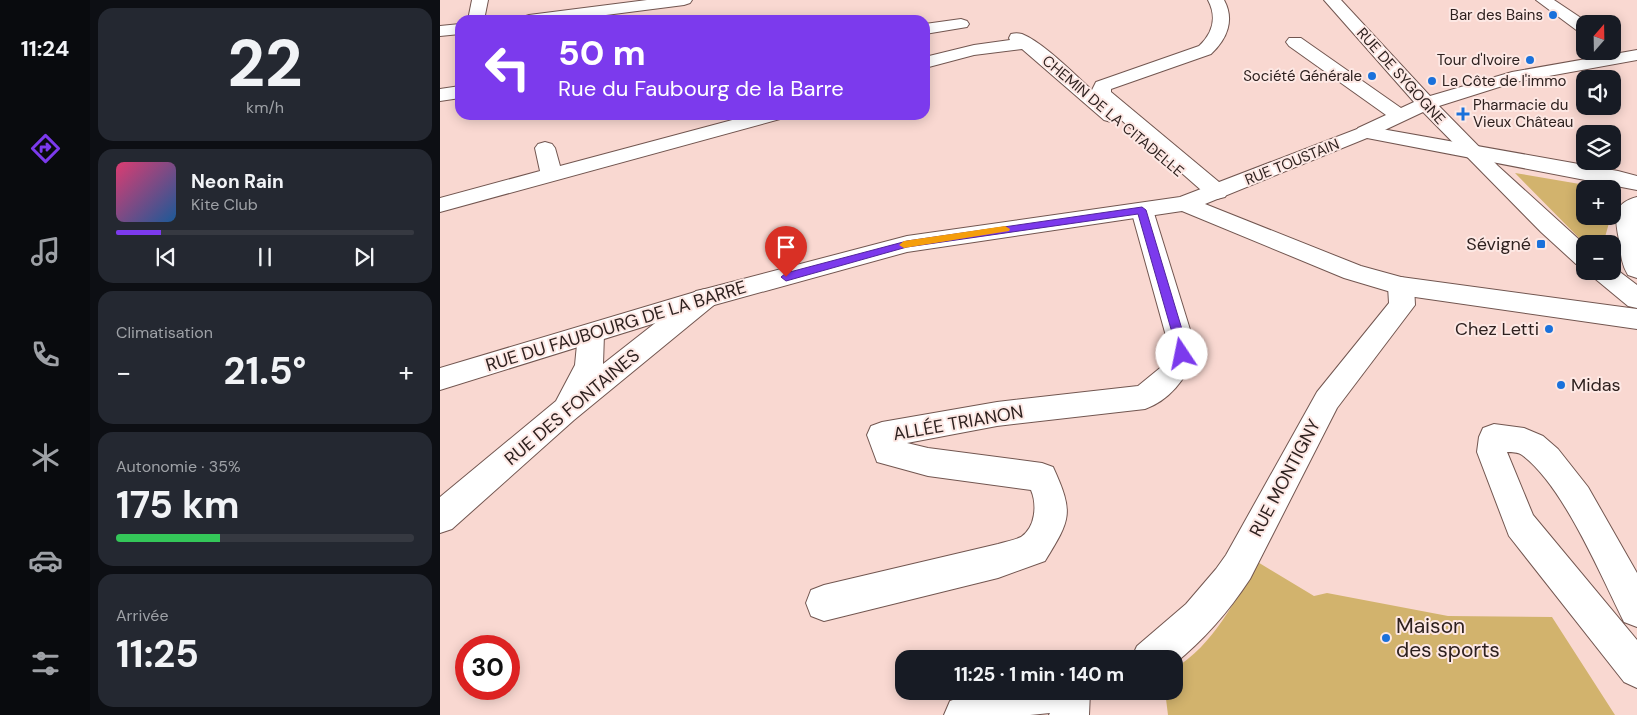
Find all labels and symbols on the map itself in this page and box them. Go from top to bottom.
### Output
place label: Bar des Bains [1450,5,1543,25]
marker: Bar des Bains [1547,9,1559,21]
north arrow [1576,15,1621,60]
street label: RUE DE SYGOGNE [1352,23,1450,129]
place label: Tour d'Ivoire [1437,50,1520,70]
street label: CHEMIN DE LA CITADELLE [1038,51,1188,181]
marker: Tour d'Ivoire [1524,54,1536,66]
place label: Société Générale [1243,66,1362,86]
marker: Société Générale [1366,70,1378,82]
place label: La Côte de l'immo [1442,71,1567,91]
marker: La Côte de l'immo [1426,75,1438,87]
place label: Pharmacie du Vieux Château [1473,95,1573,132]
marker: Pharmacie du Vieux Château [1457,108,1469,120]
street label: RUE TOUSTAIN [1242,134,1342,190]
pin [765,226,807,277]
place label: Sévigné [1466,232,1531,256]
marker: Sévigné [1535,238,1547,250]
street label: RUE DU FAUBOURG DE LA BARRE [483,275,749,377]
place label: Chez Letti [1455,317,1539,341]
marker: Chez Letti [1543,323,1555,335]
position arrow [1155,327,1207,379]
street label: RUE DES FONTAINES [500,343,644,471]
place label: Midas [1571,373,1621,397]
marker: Midas [1555,379,1567,391]
street label: ALLÉE TRIANON [891,400,1025,446]
street label: RUE MONTIGNY [1244,415,1326,541]
place label: Maison des sports [1396,612,1500,664]
marker: Maison des sports [1380,632,1392,644]
speed limit sign: 30 [455,635,520,700]

